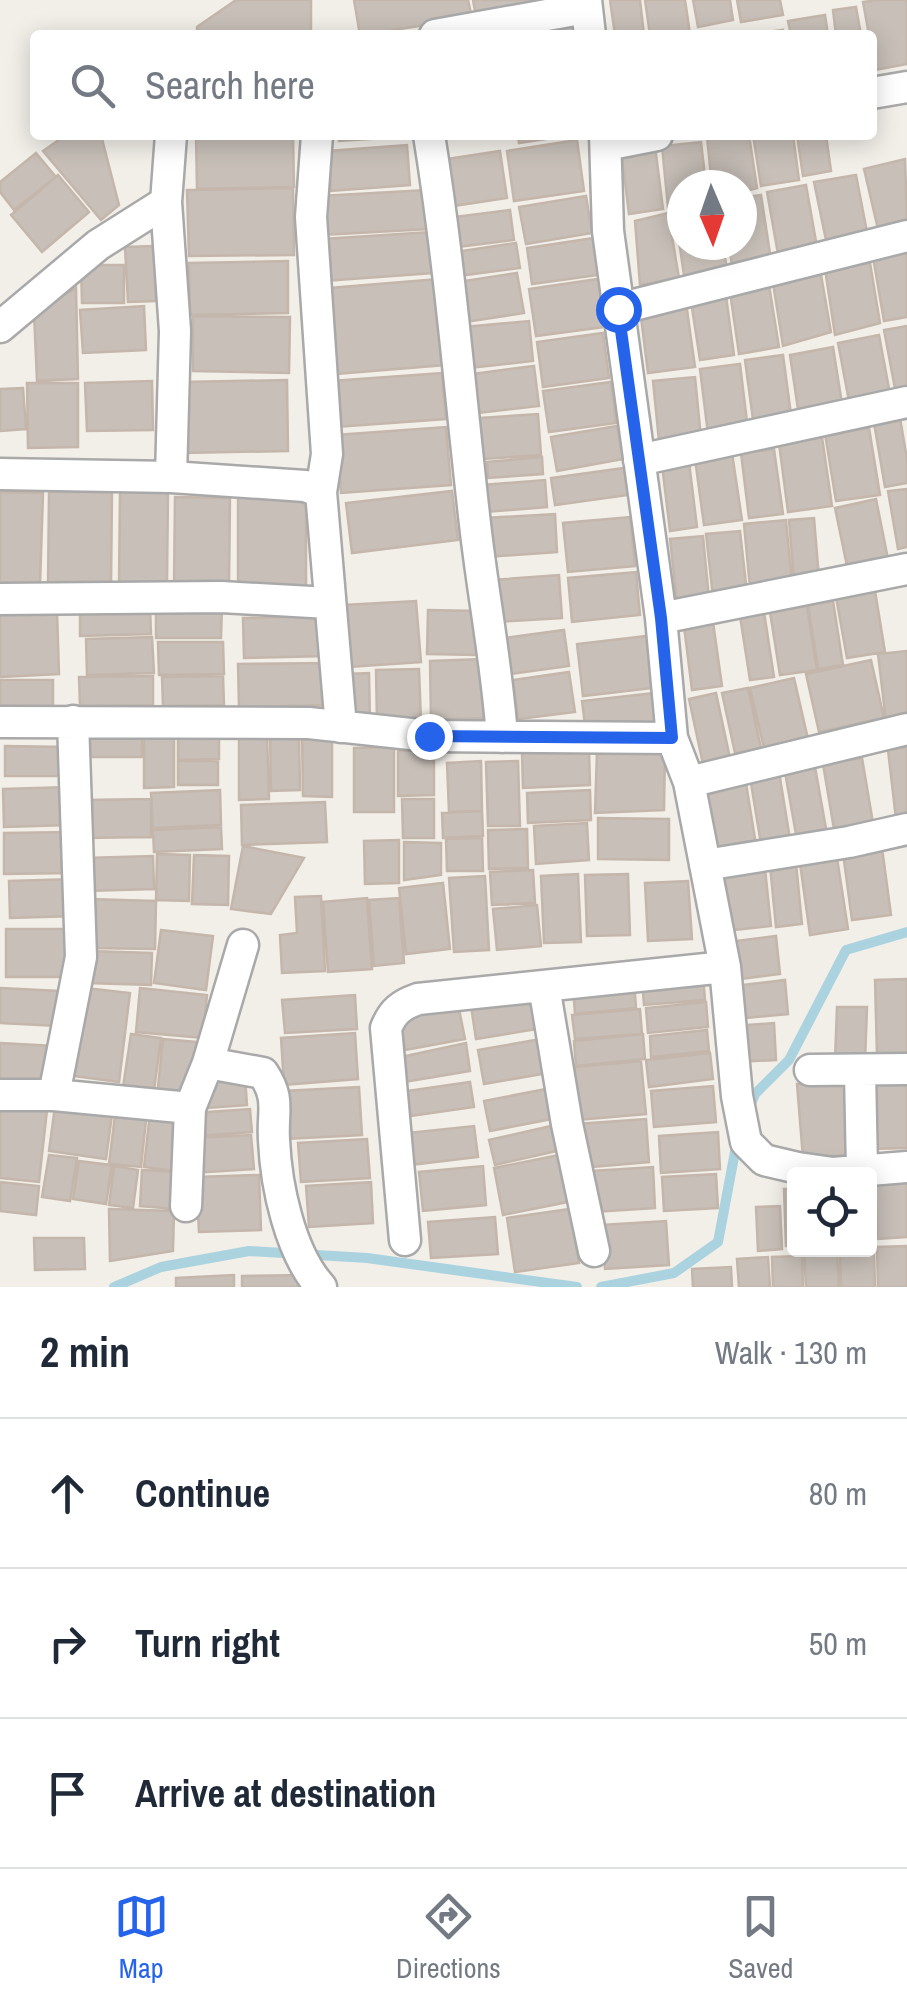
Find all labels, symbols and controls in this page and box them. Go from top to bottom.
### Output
search box [30,30,877,140]
icon: search [65,58,120,113]
text: Search here [145,60,315,111]
north arrow [667,170,757,260]
route start [596,287,642,333]
route end [407,714,453,760]
map controls [787,1167,877,1257]
button: locate [787,1167,877,1257]
text: 2 min [40,1324,130,1380]
text: Walk · 130 m [715,1331,867,1374]
icon: ahead [40,1466,95,1521]
text: Continue [135,1468,270,1519]
text: 80 m [809,1472,867,1515]
icon: right [40,1616,95,1671]
text: Turn right [135,1618,280,1669]
text: 50 m [809,1622,867,1665]
icon: arrive [40,1766,95,1821]
text: Arrive at destination [135,1768,436,1819]
tab: Map [114,1889,169,1987]
tab: Directions [396,1889,501,1987]
tab: Saved [728,1889,793,1987]

